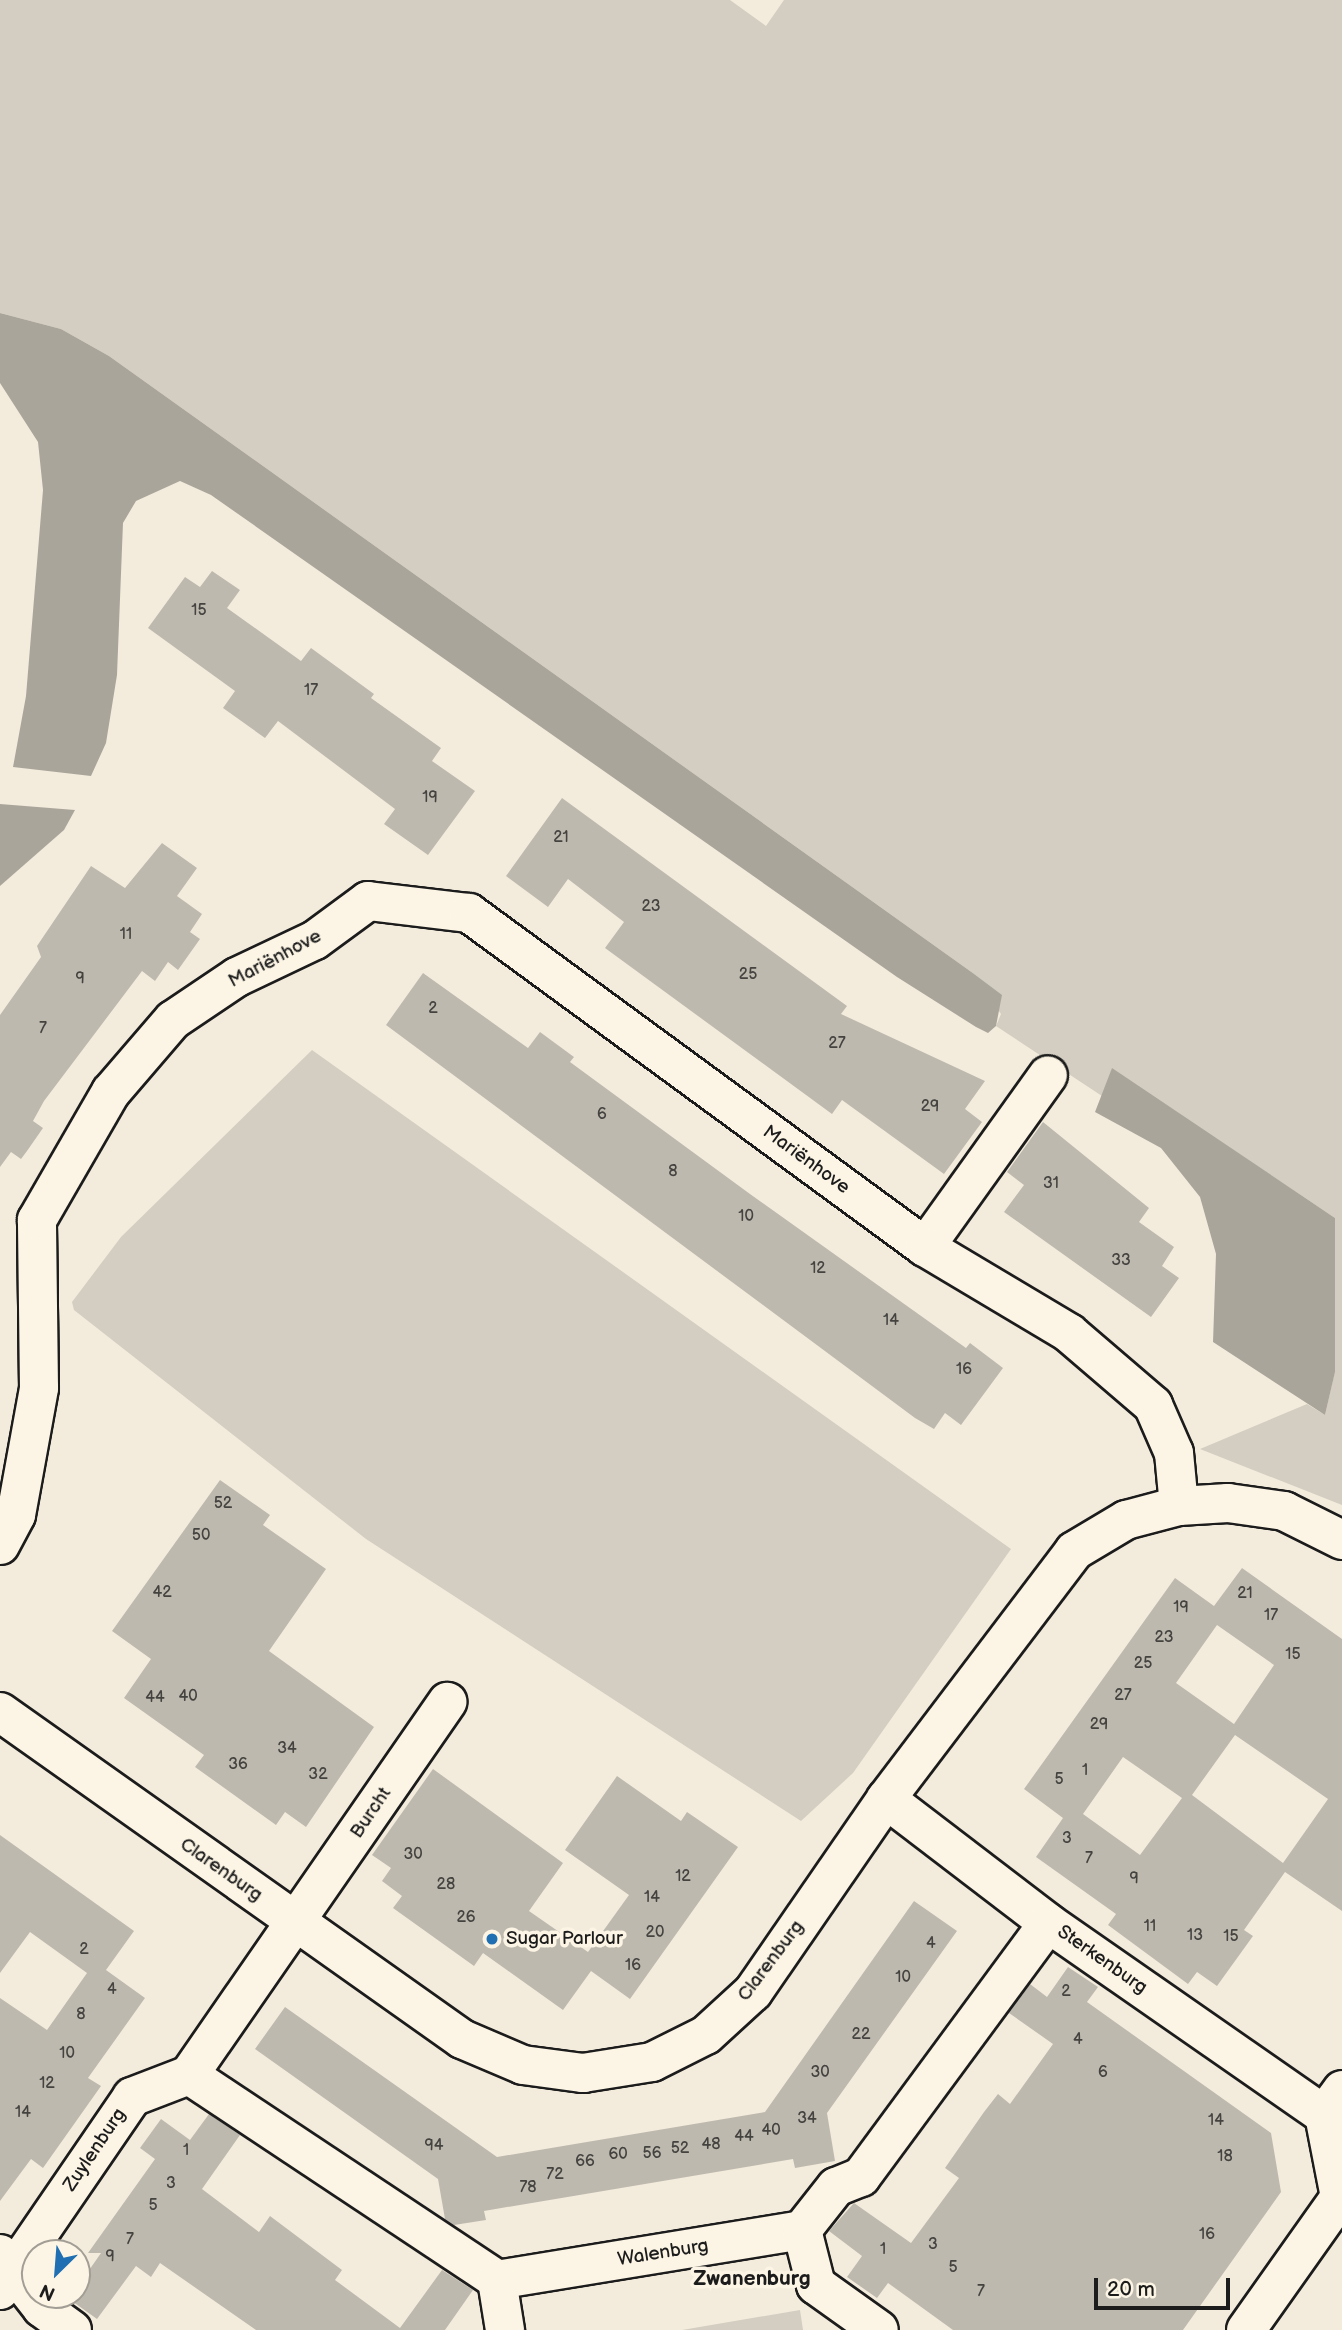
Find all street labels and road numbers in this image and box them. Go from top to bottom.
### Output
street label: Mariënhove [225,925,325,993]
street label: Mariënhove [758,1121,854,1199]
street label: Burcht [346,1783,396,1843]
street label: Clarenburg [175,1833,267,1907]
street label: Clarenburg [733,1916,809,2006]
street label: Sterkenburg [1053,1921,1151,1999]
street label: Zuylenburg [59,2104,131,2196]
street label: Walenburg [616,2235,710,2271]

